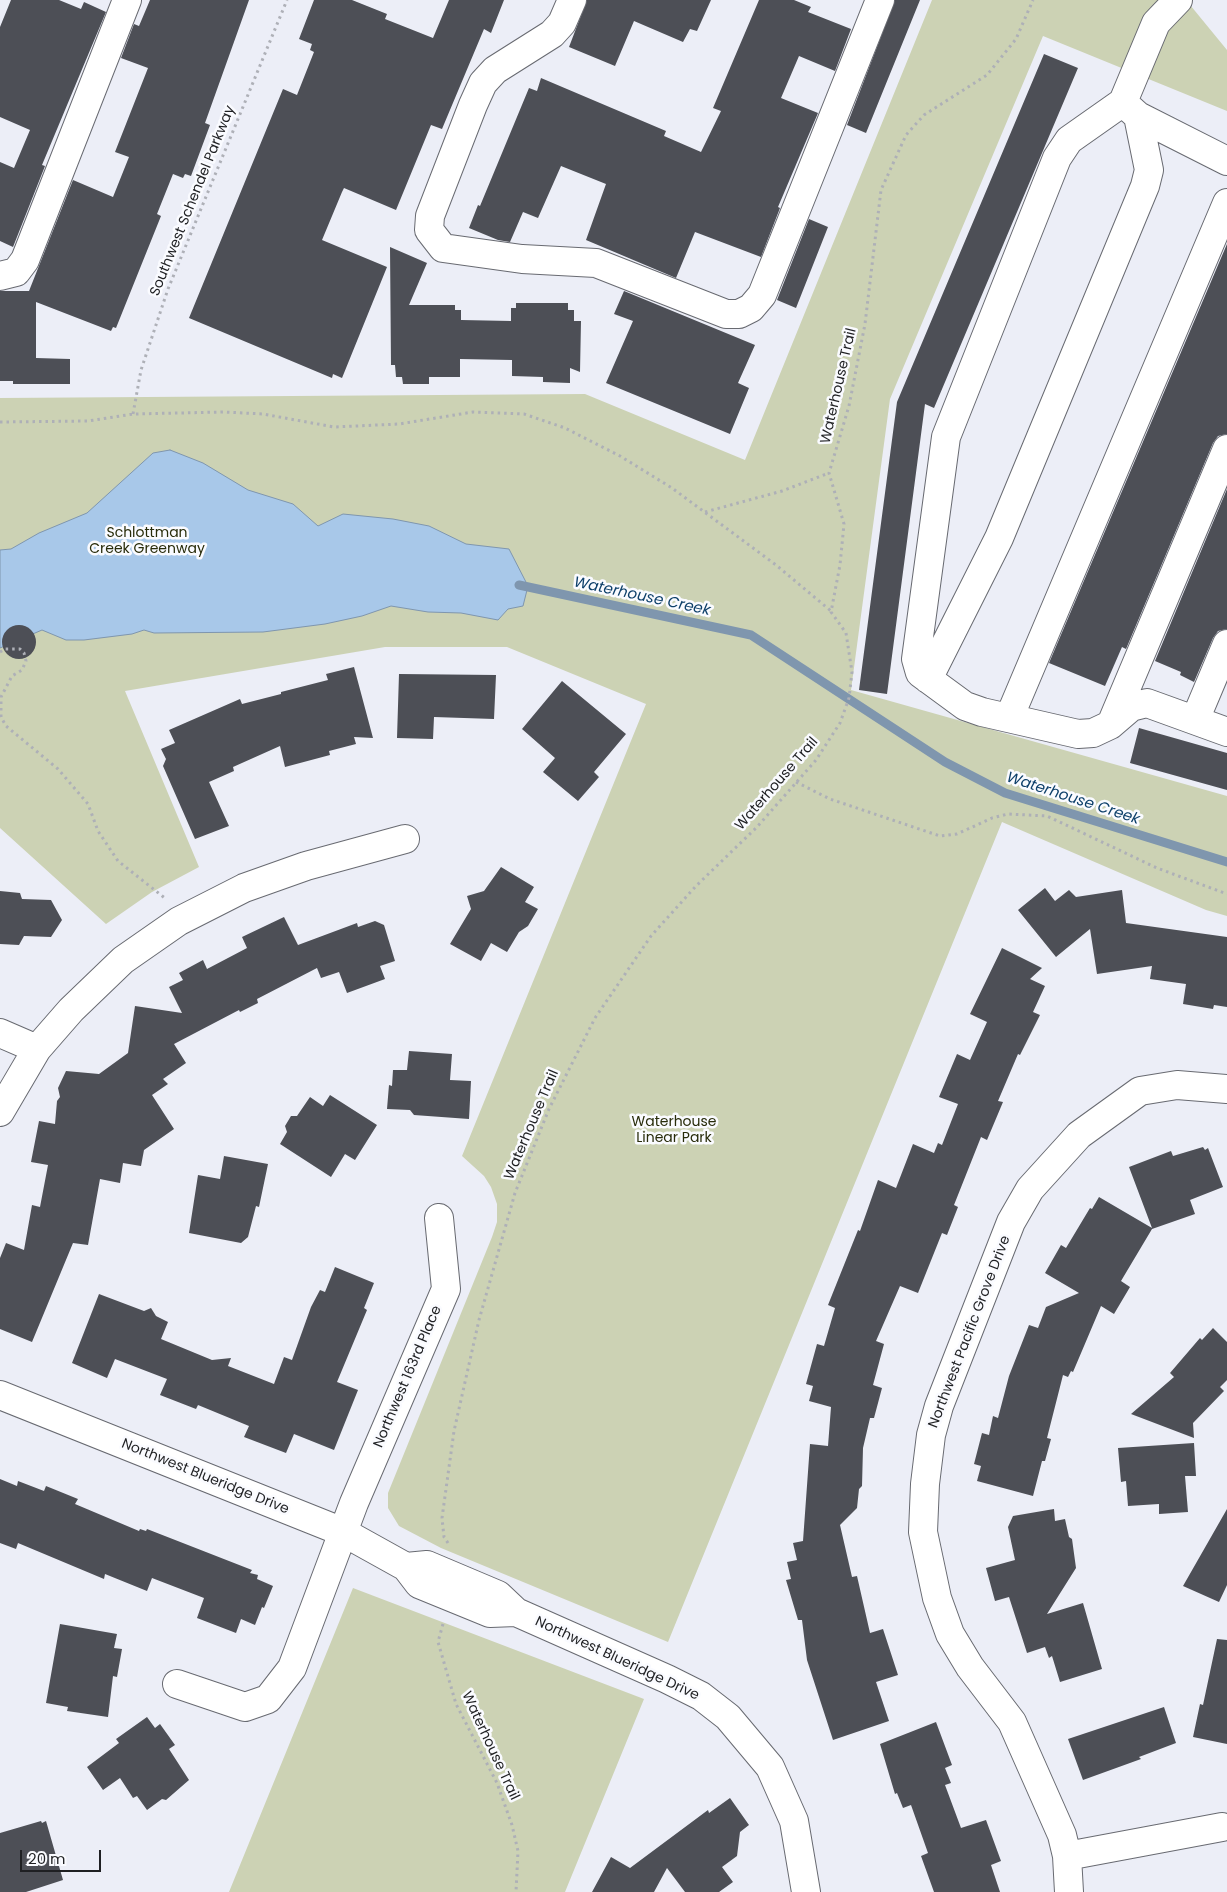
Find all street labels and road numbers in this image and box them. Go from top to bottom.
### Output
street label: Southwest Schendel Parkway [147,103,239,299]
street label: Waterhouse Trail [818,327,860,445]
street label: Waterhouse Trail [732,734,822,834]
street label: Waterhouse Trail [501,1067,563,1183]
street label: Northwest Pacific Grove Drive [925,1233,1015,1431]
street label: Northwest 163rd Place [370,1303,446,1451]
street label: Northwest Blueridge Drive [119,1436,291,1518]
street label: Northwest Blueridge Drive [532,1614,702,1704]
street label: Waterhouse Trail [457,1689,523,1803]

